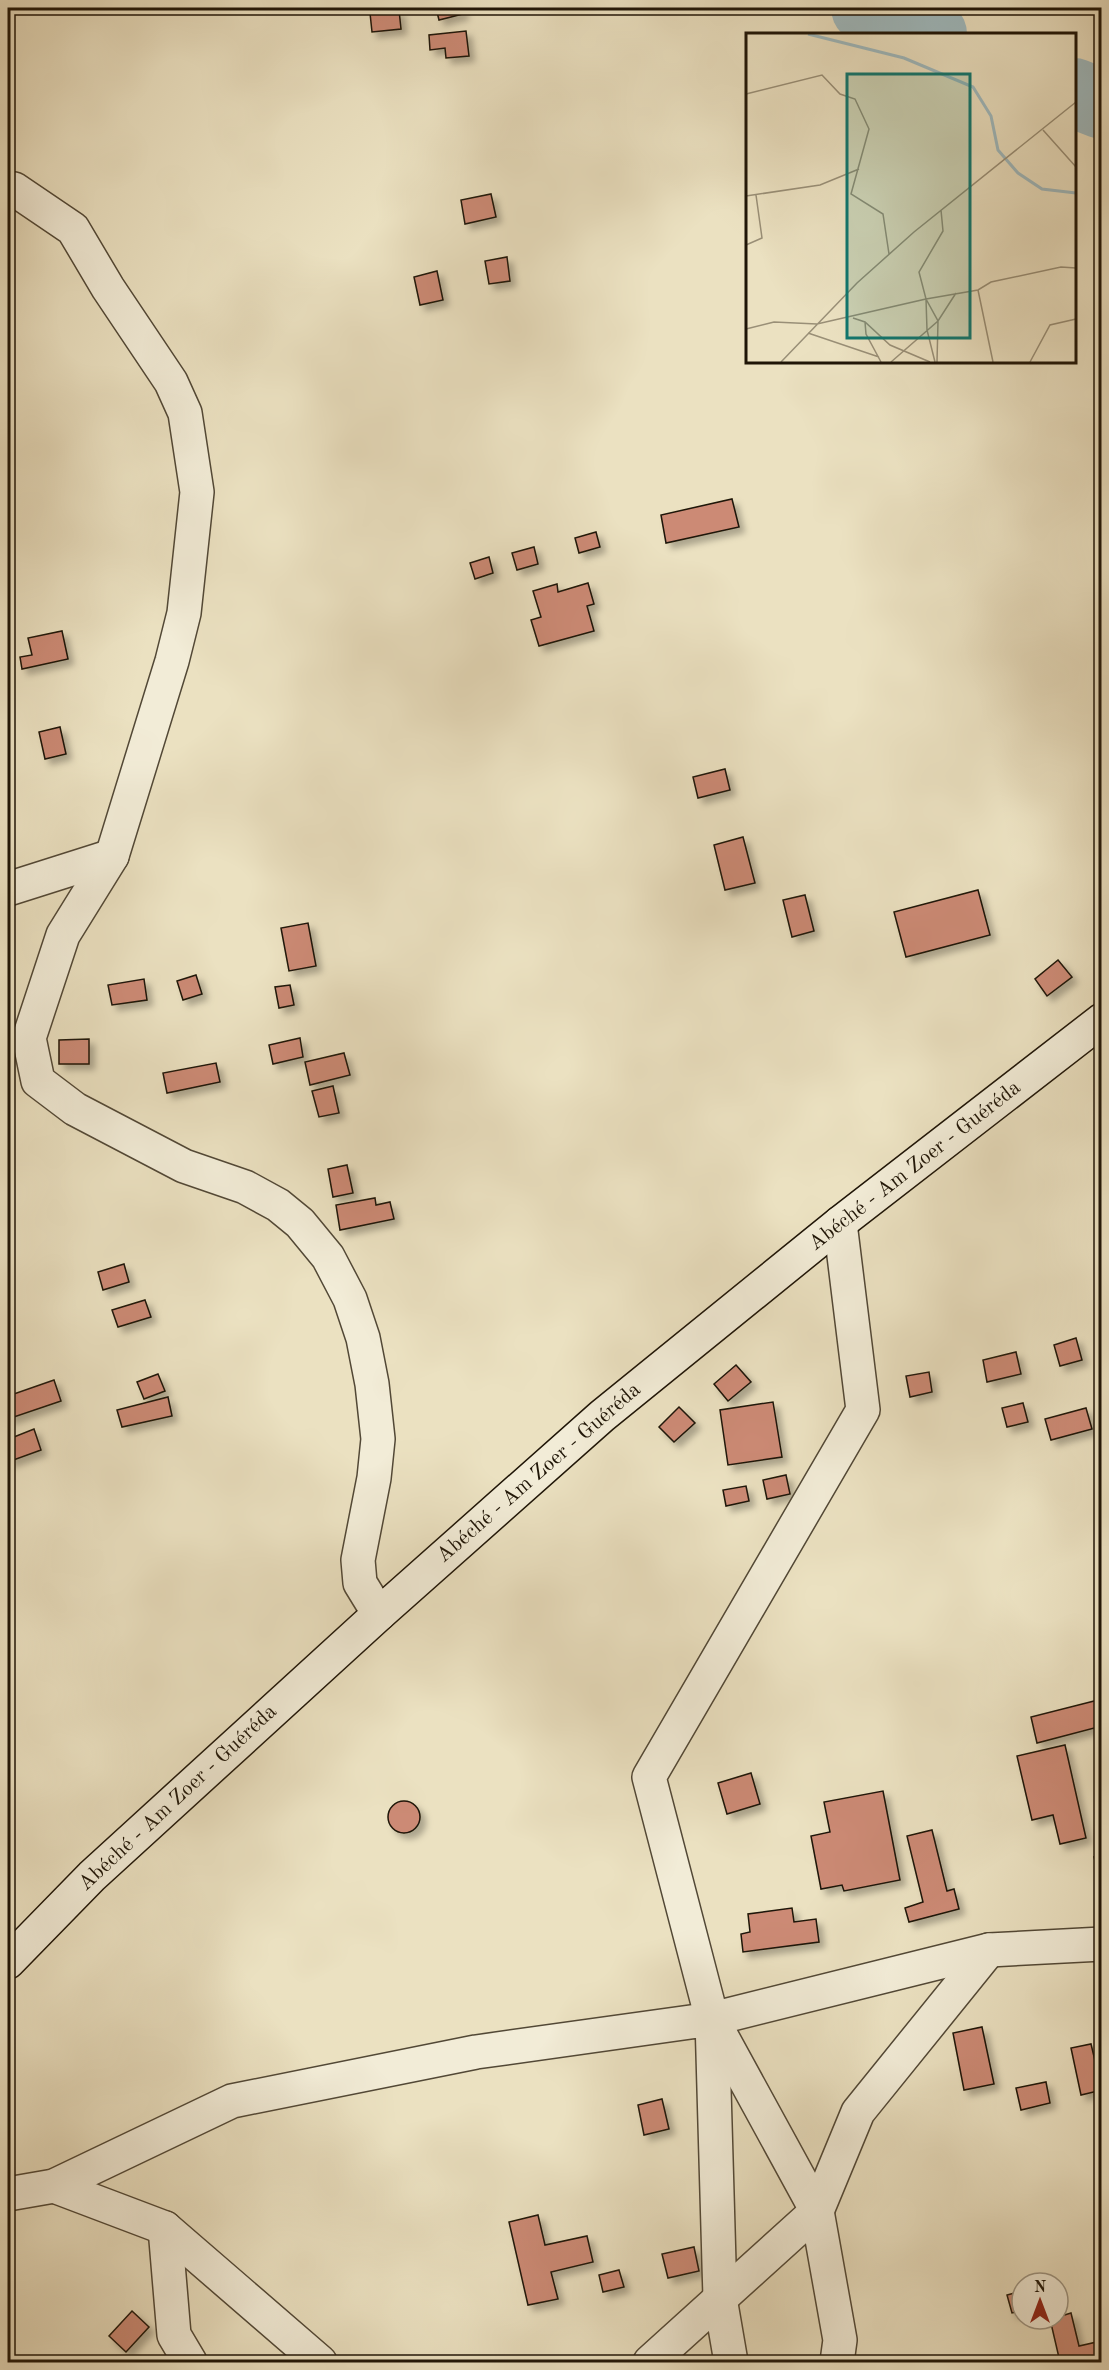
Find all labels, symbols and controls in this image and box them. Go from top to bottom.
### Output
inset map [746,33,1076,363]
street label: Abéché - Am Zoer - Guéréda [805,1077,1025,1255]
street label: Abéché - Am Zoer - Guéréda [433,1379,645,1567]
street label: Abéché - Am Zoer - Guéréda [75,1701,281,1895]
north arrow [1010,2271,1070,2331]
text: N [1034,2280,1047,2296]

